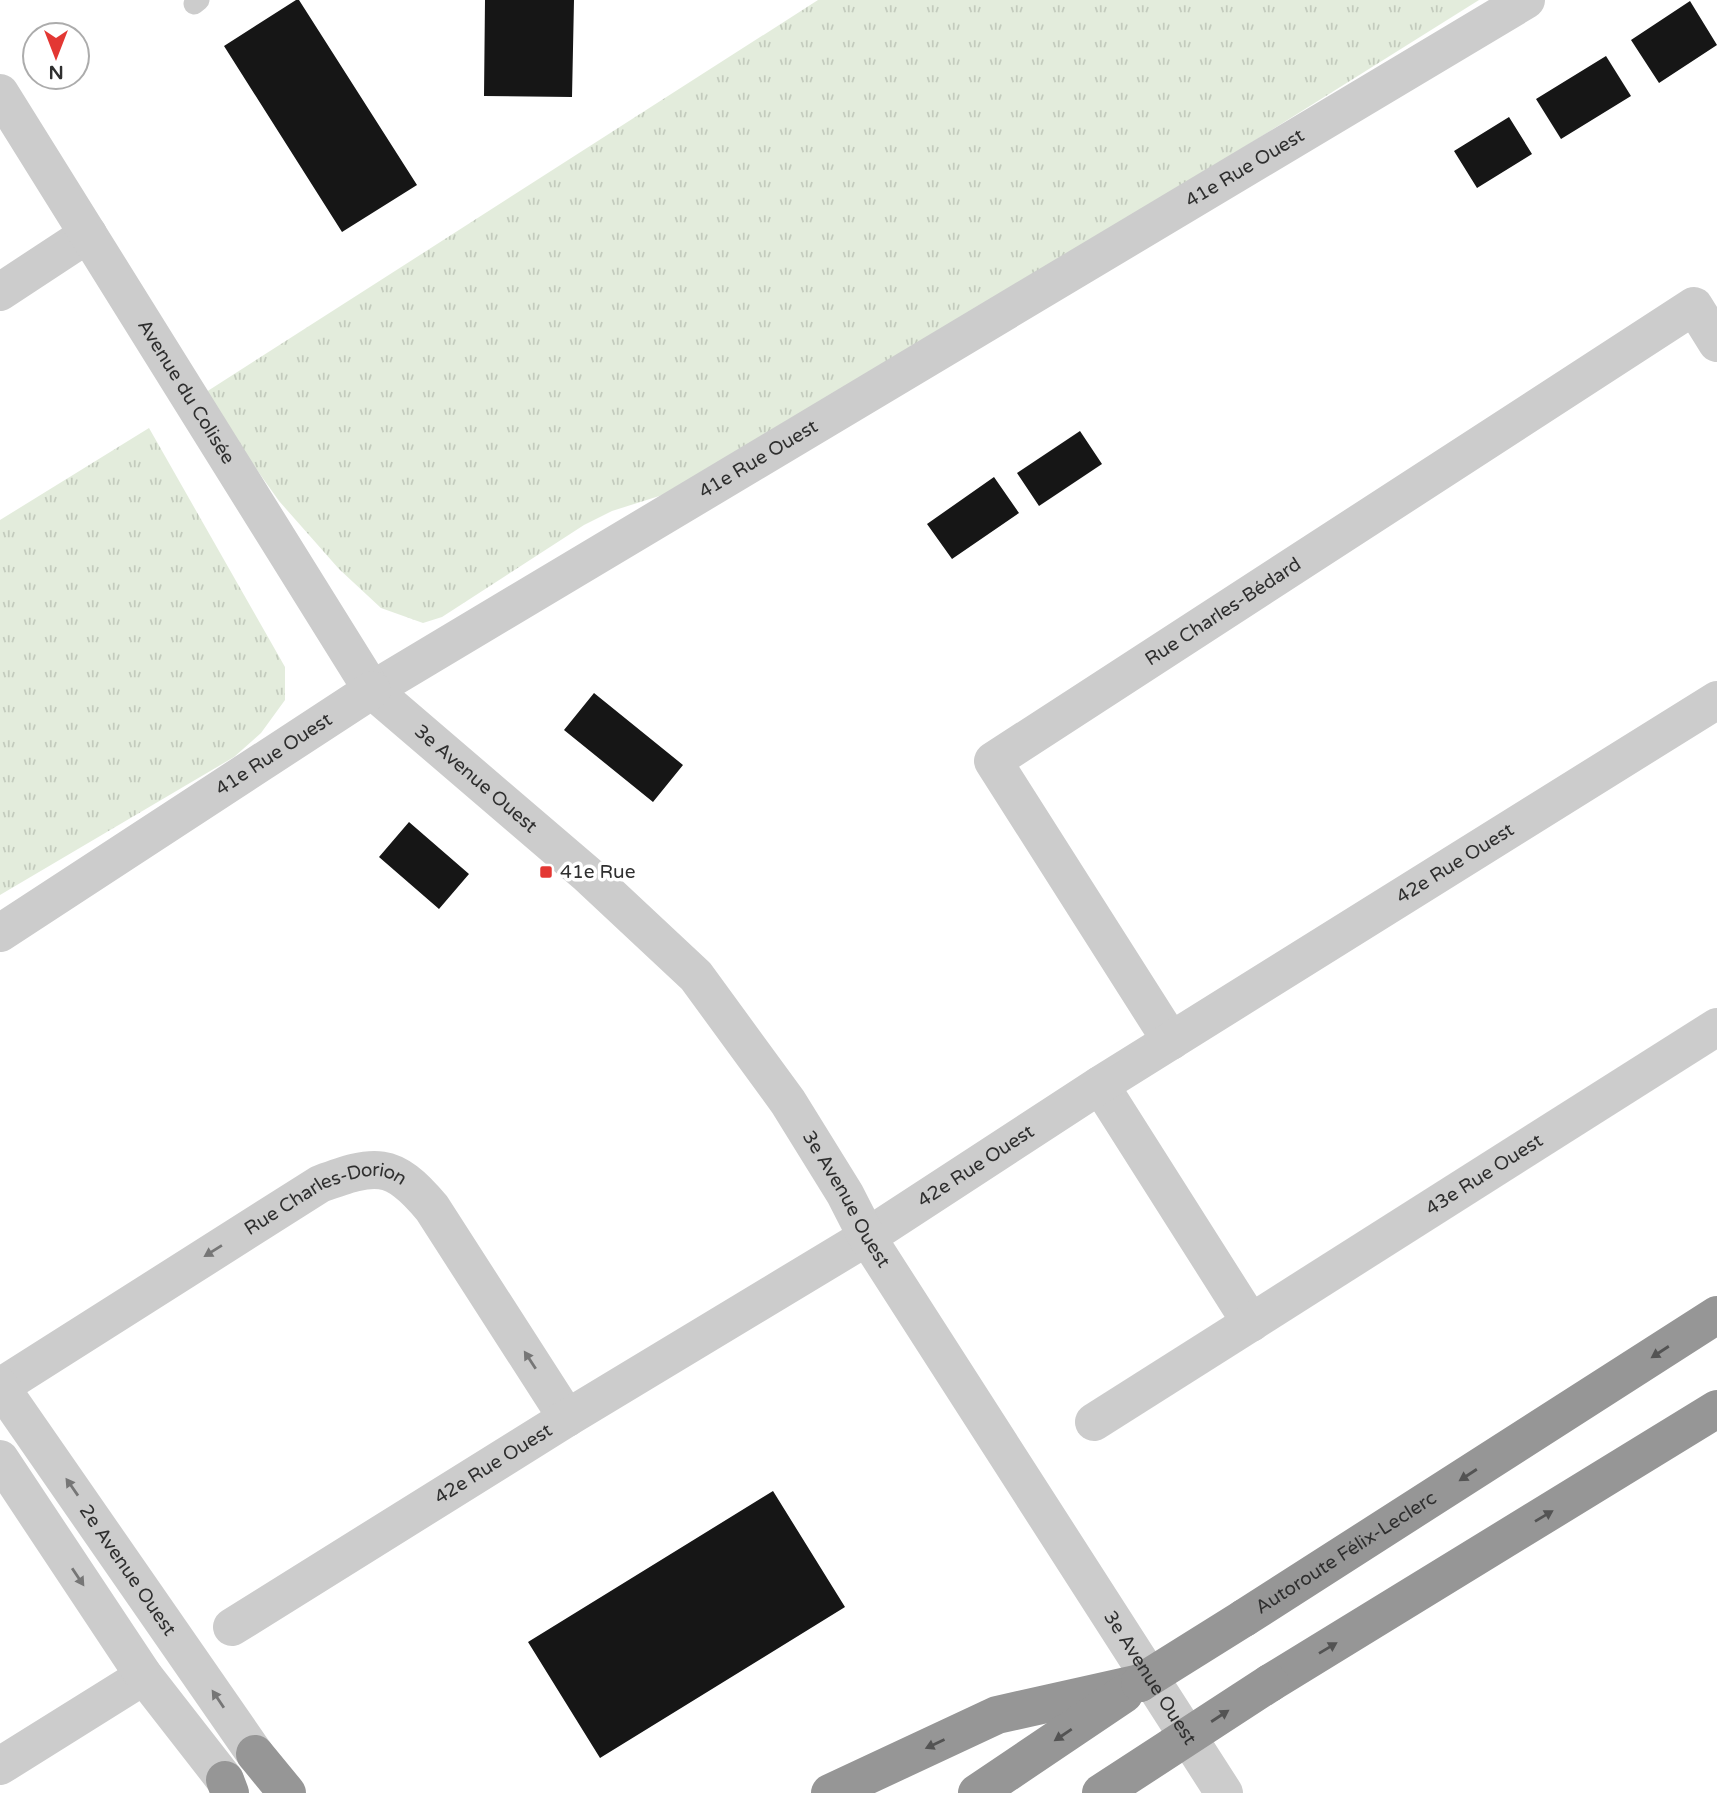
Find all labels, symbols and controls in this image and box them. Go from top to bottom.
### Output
north arrow [21,21,91,91]
text: N [48,61,64,83]
street label: 41e Rue Ouest [1182,124,1308,212]
street label: Avenue du Colisée [133,315,239,468]
street label: 41e Rue Ouest [695,415,822,503]
street label: Rue Charles-Bédard [1141,553,1305,670]
street label: 41e Rue Ouest [212,708,336,800]
street label: 3e Avenue Ouest [410,720,542,837]
street label: 42e Rue Ouest [1392,819,1518,908]
place label: 41e Rue [560,861,635,883]
marker: 41e Rue [538,864,554,880]
street label: 42e Rue Ouest [913,1120,1038,1212]
street label: 3e Avenue Ouest [798,1127,895,1272]
street label: 43e Rue Ouest [1422,1129,1547,1220]
street label: Rue Charles-Dorion [240,1159,411,1240]
one-way arrow [203,1245,223,1258]
one-way arrow [1650,1345,1669,1358]
one-way arrow [523,1351,537,1369]
street label: 42e Rue Ouest [430,1419,556,1509]
one-way arrow [1458,1468,1478,1481]
one-way arrow [66,1478,79,1497]
street label: Autoroute Félix-Leclerc [1251,1487,1440,1619]
street label: 2e Avenue Ouest [75,1500,181,1640]
one-way arrow [1534,1510,1553,1523]
one-way arrow [72,1567,85,1587]
street label: 3e Avenue Ouest [1099,1607,1201,1749]
one-way arrow [1319,1641,1338,1654]
one-way arrow [211,1690,225,1708]
one-way arrow [1211,1709,1229,1723]
one-way arrow [1054,1729,1073,1742]
one-way arrow [925,1739,946,1750]

